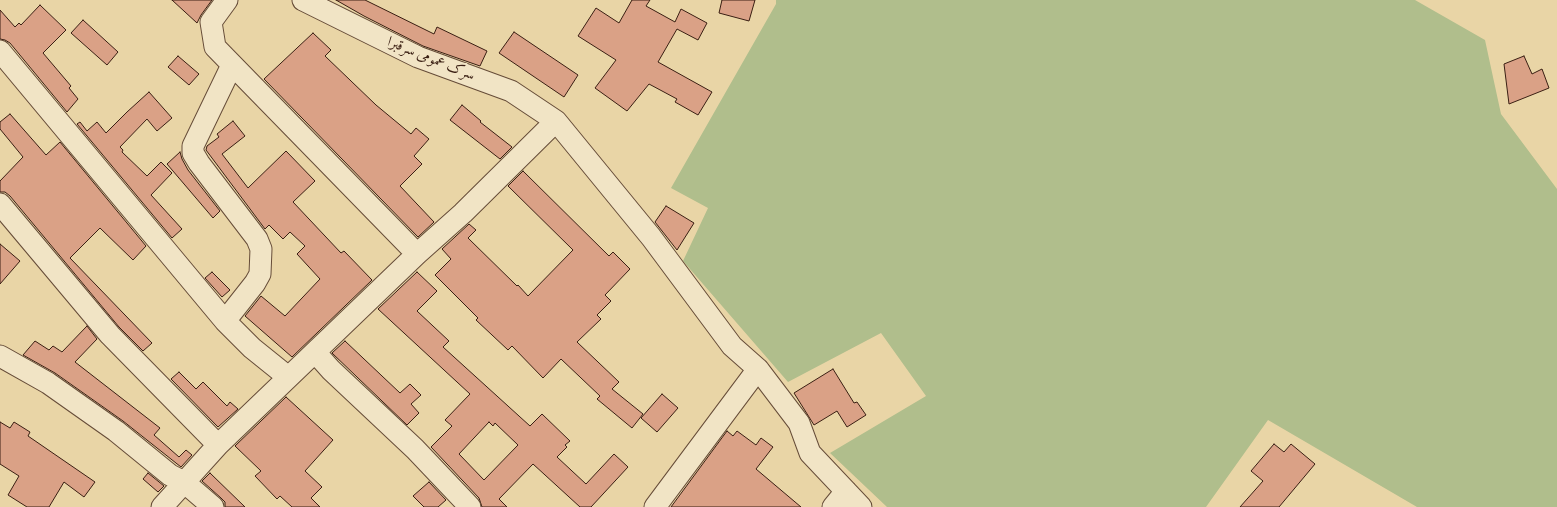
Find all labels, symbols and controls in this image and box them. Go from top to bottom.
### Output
street label: سرک عمومی سرقبرا [384,33,478,85]

